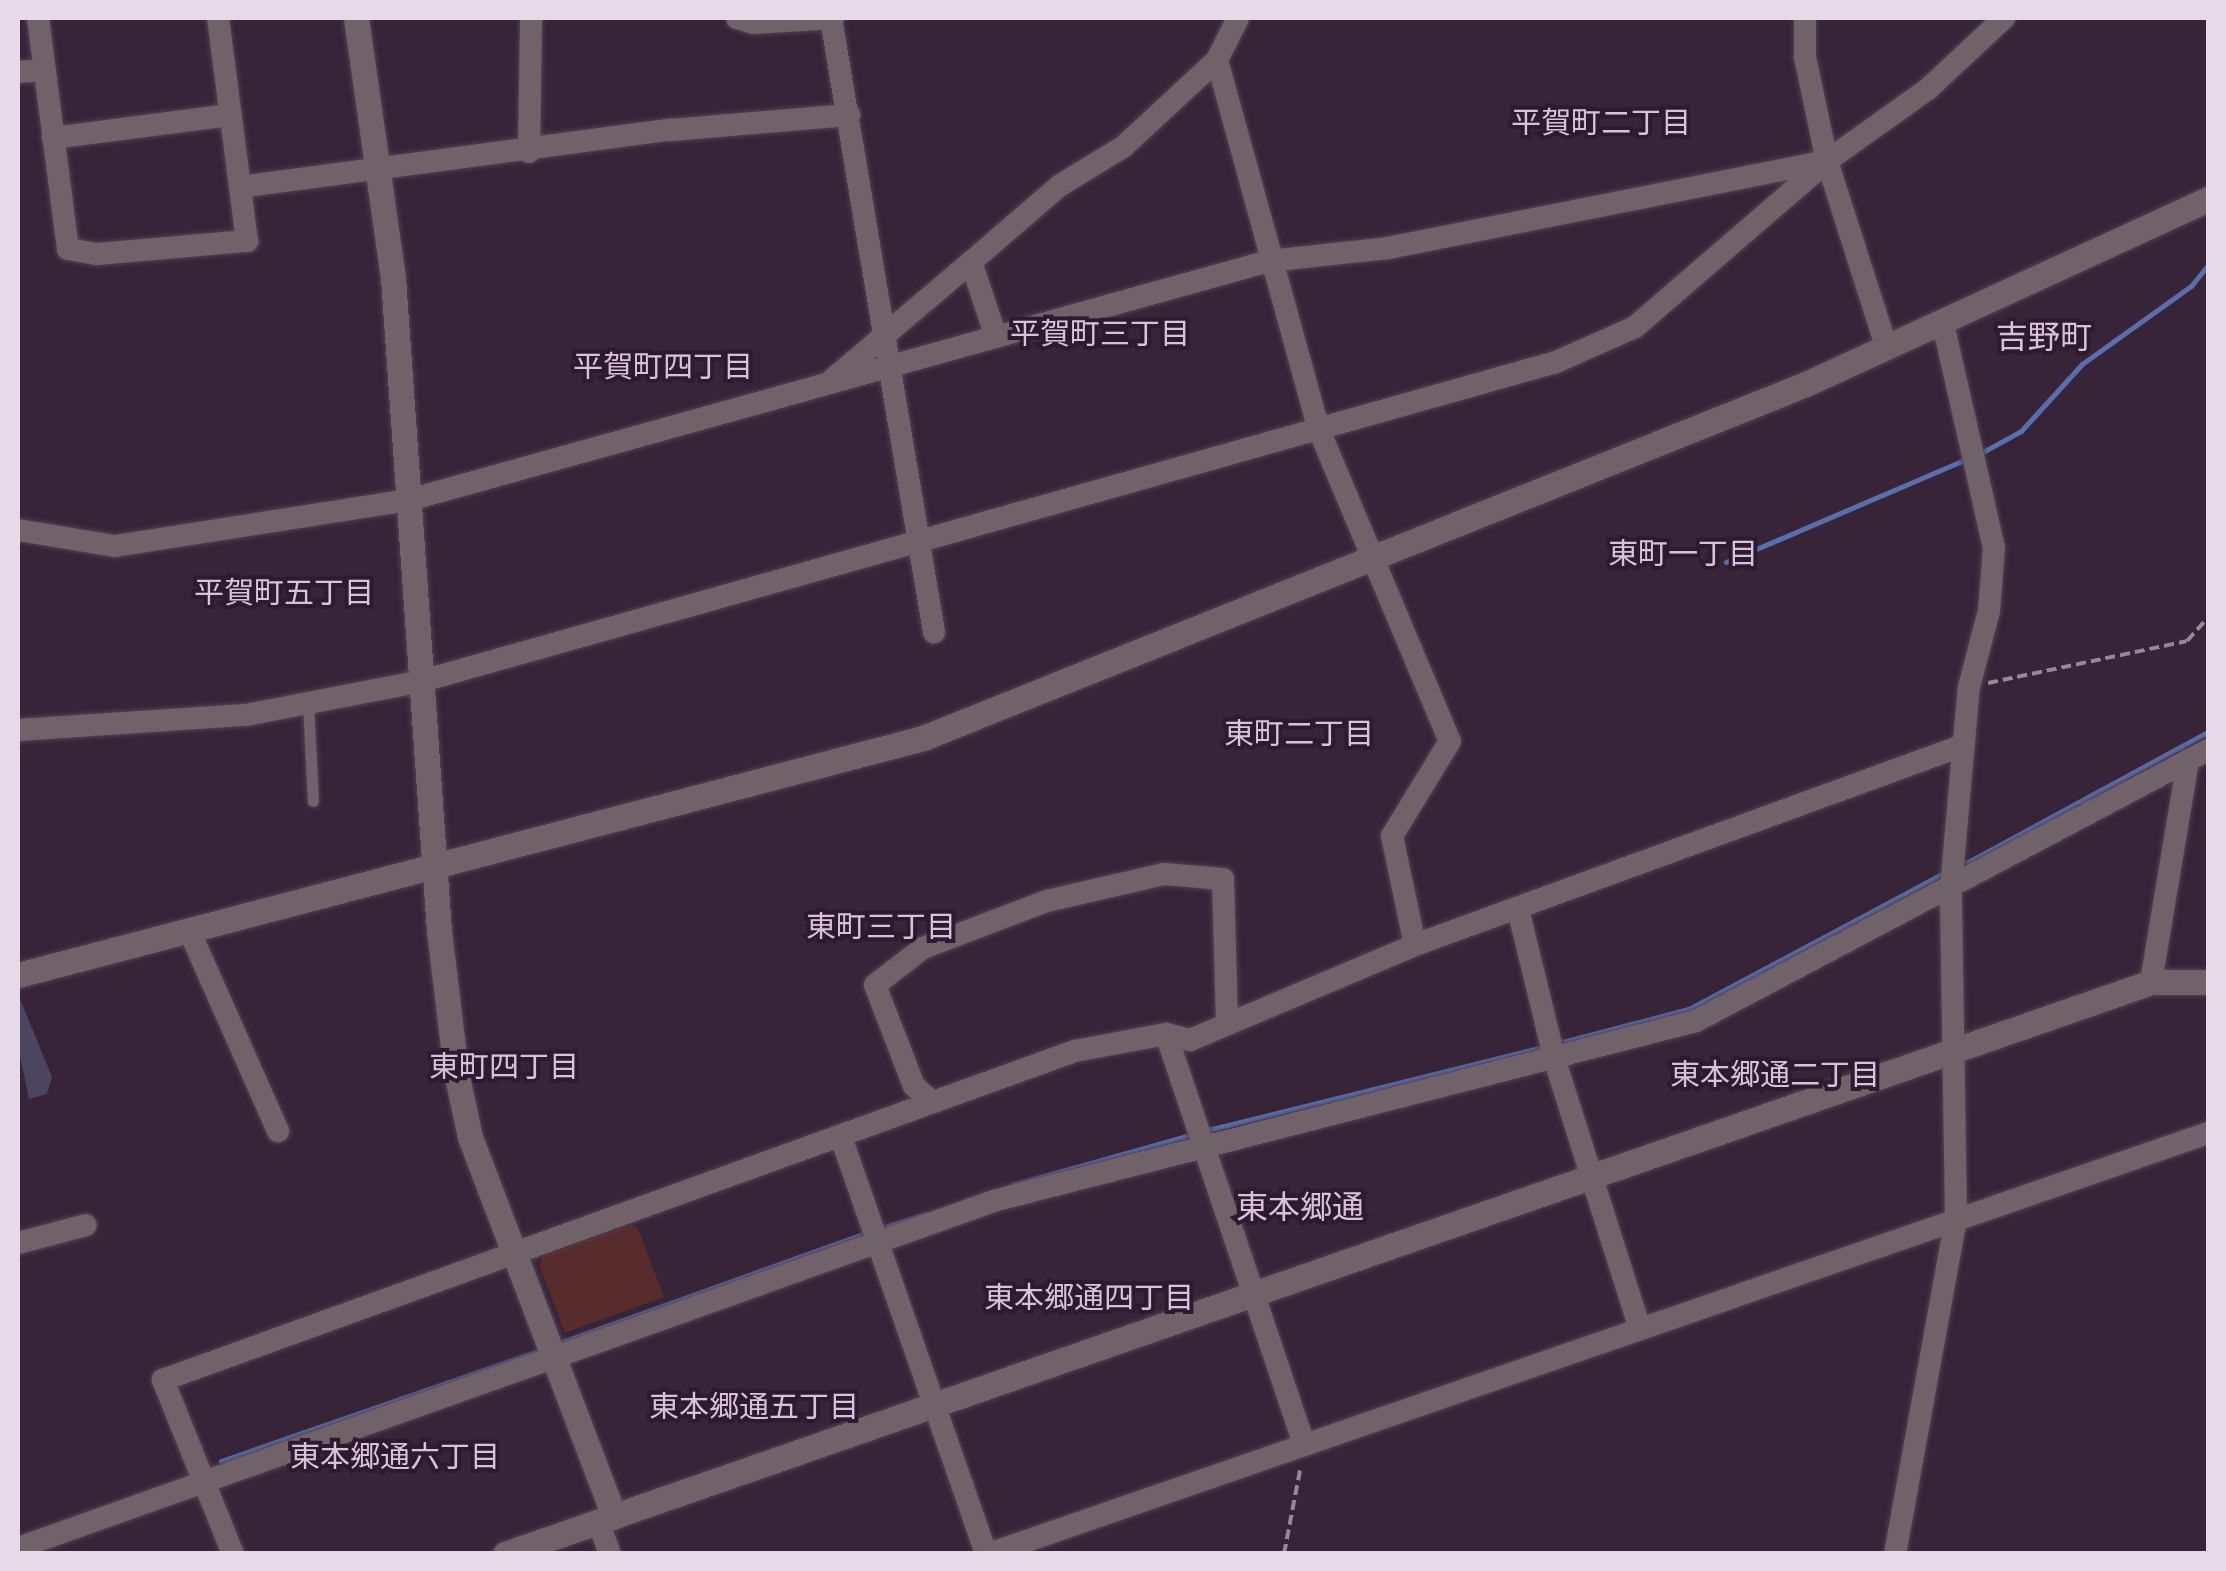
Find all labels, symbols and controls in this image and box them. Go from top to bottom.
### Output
district label: 平賀町二丁目 [1511,106,1691,142]
district label: 平賀町三丁目 [1010,317,1190,353]
district label: 吉野町 [1996,319,2092,357]
district label: 平賀町四丁目 [573,350,753,386]
district label: 東町一丁目 [1608,537,1758,573]
district label: 平賀町五丁目 [194,576,374,612]
district label: 東町二丁目 [1224,717,1374,753]
district label: 東町三丁目 [806,910,956,946]
district label: 東町四丁目 [429,1050,579,1086]
district label: 東本郷通二丁目 [1670,1058,1880,1094]
district label: 東本郷通 [1236,1189,1364,1227]
district label: 東本郷通四丁目 [984,1281,1194,1317]
district label: 東本郷通五丁目 [649,1390,859,1426]
district label: 東本郷通六丁目 [290,1440,500,1476]

